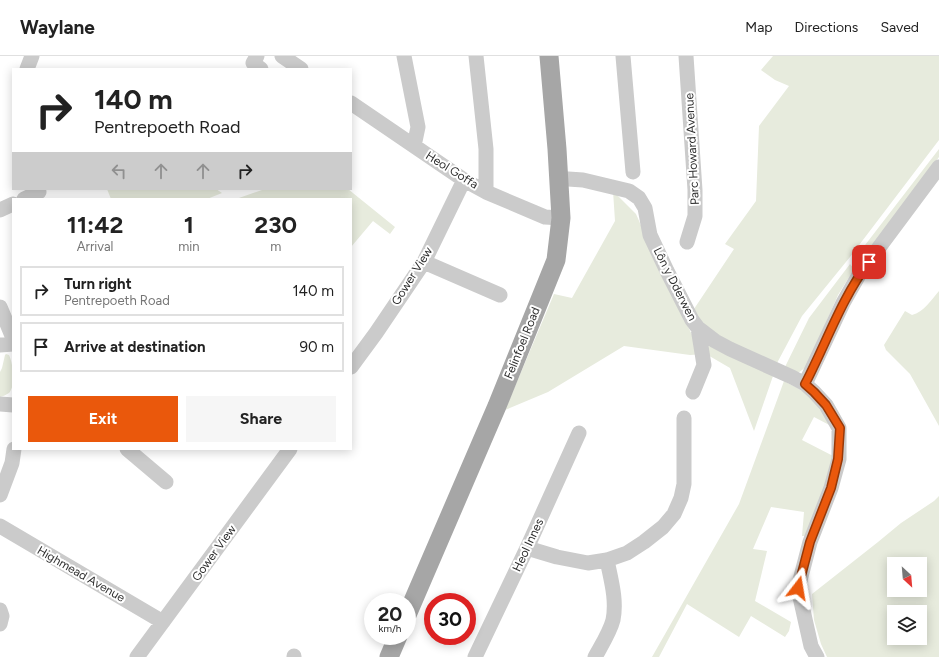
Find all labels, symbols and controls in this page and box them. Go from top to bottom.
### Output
text: Waylane [20,16,95,39]
text: Map [745,19,773,36]
text: Directions [795,19,858,36]
text: Saved [880,19,919,36]
text: 140 m [94,82,173,116]
icon: right [28,84,80,136]
street label: Parc Howard Avenue [682,92,702,205]
text: Pentrepoeth Road [94,116,240,138]
street label: Heol Goffa [423,148,481,192]
icon: left [108,160,130,182]
icon: ahead [150,160,172,182]
icon: ahead [192,160,214,182]
icon: right [234,160,256,182]
text: 11:42 [67,210,123,239]
text: 1 [184,210,194,239]
text: 230 [254,210,297,239]
text: Arrival [77,239,113,254]
text: min [178,239,200,254]
text: m [270,239,281,254]
street label: Gower View [389,244,436,308]
street label: Lôn y Dderwen [650,245,700,323]
pin [852,245,886,279]
icon: arrive [858,251,880,273]
text: Turn right [64,275,132,293]
icon: right [30,280,52,302]
text: 140 m [292,282,334,300]
text: Pentrepoeth Road [64,293,170,308]
street label: Felinfoel Road [501,305,543,381]
icon: arrive [30,336,52,358]
text: Arrive at destination [64,338,205,356]
text: 90 m [299,338,334,356]
button: Exit [28,396,178,442]
button: Share [186,396,336,442]
street label: Heol Innes [510,516,547,574]
street label: Gower View [189,522,239,584]
street label: Highmead Avenue [35,543,128,605]
north arrow [887,557,927,597]
map controls [887,557,927,645]
position arrow [777,567,819,609]
speed limit sign: 30 [424,593,476,645]
text: 20 [378,602,402,626]
button: layers [887,605,927,645]
text: km/h [379,622,401,635]

